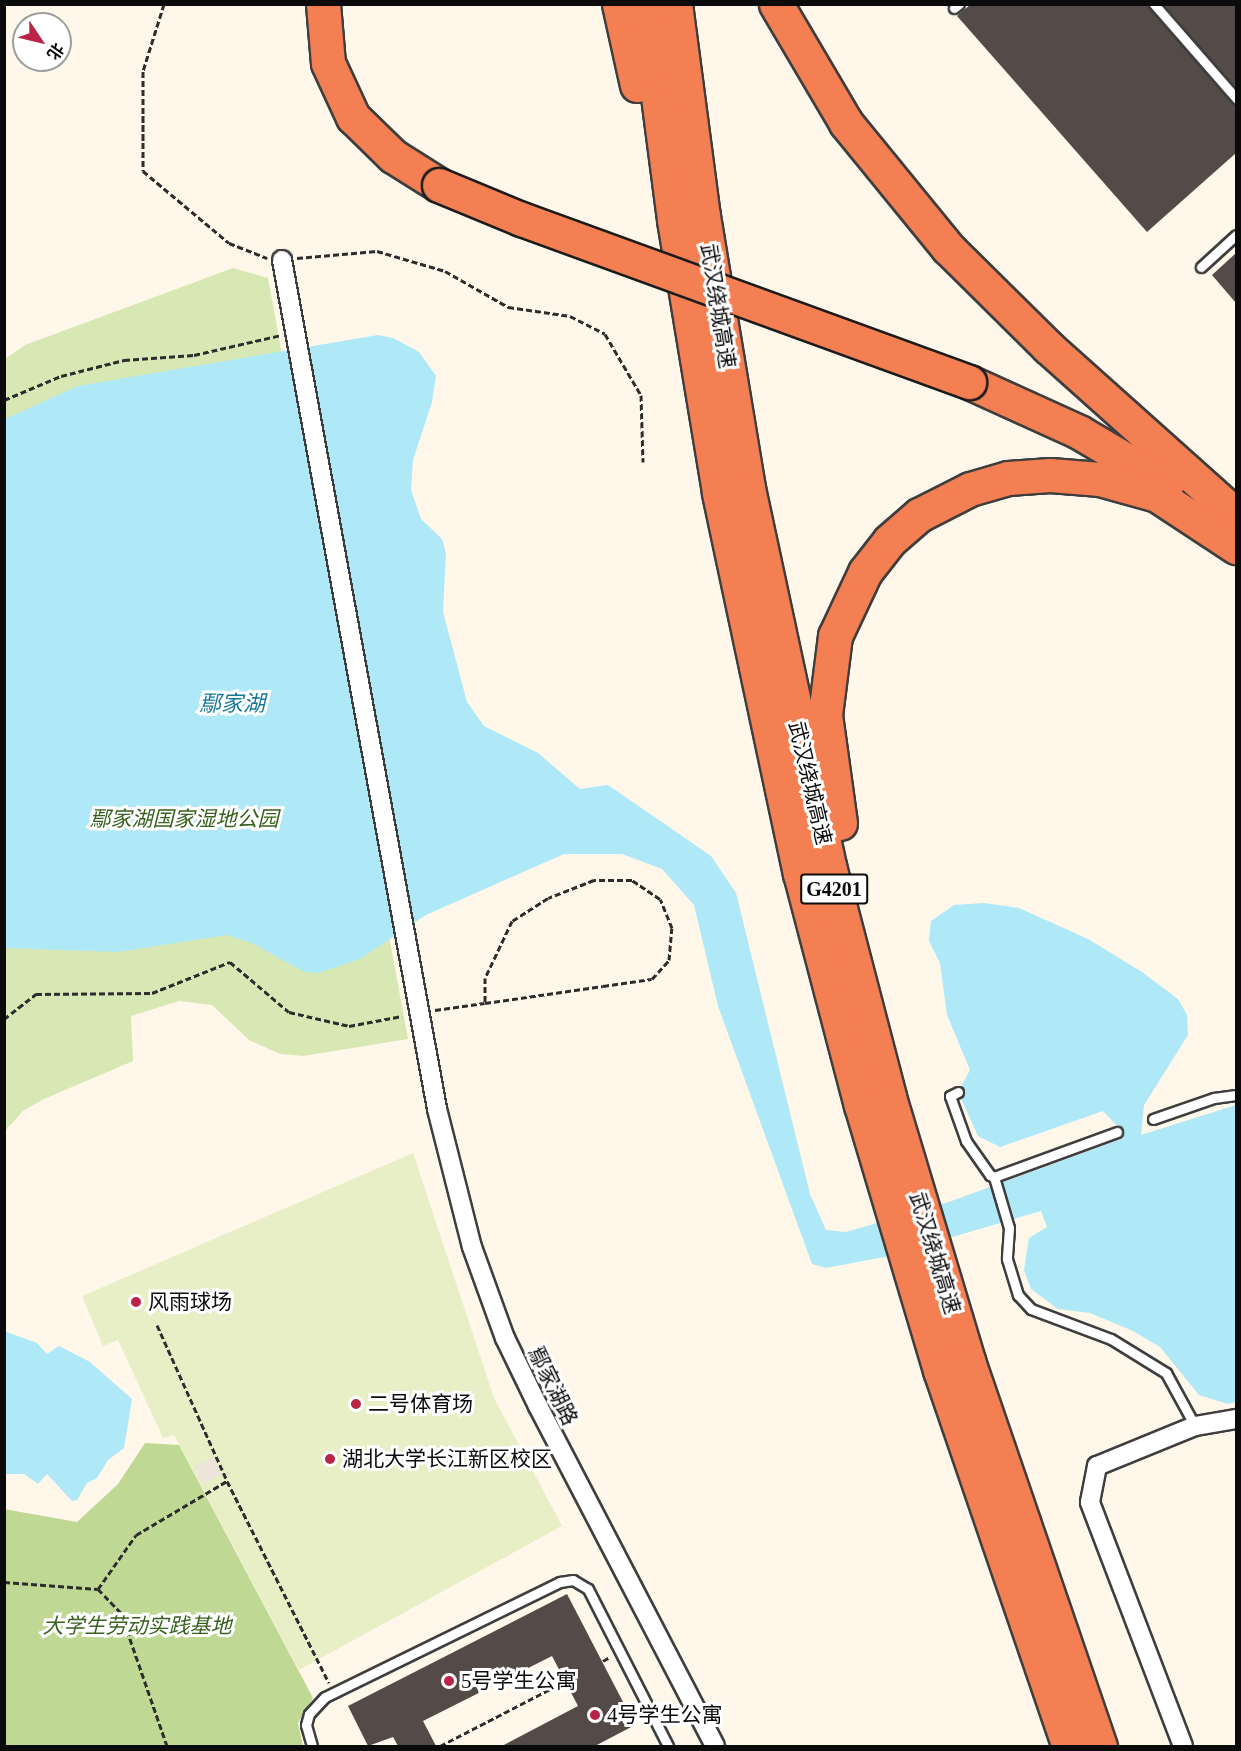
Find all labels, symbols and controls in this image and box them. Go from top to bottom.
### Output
north arrow [12,12,72,72]
text: 北 [44,40,67,63]
street label: 武汉绕城高速 [696,242,740,370]
water label: 鄢家湖 [199,691,265,717]
street label: 武汉绕城高速 [784,719,836,847]
park label: 鄢家湖国家湿地公园 [90,806,278,832]
road number: G4201 [800,872,868,906]
street label: 武汉绕城高速 [905,1189,965,1317]
place label: 风雨球场 [148,1289,232,1315]
marker: 风雨球场 [129,1295,143,1309]
street label: 鄢家湖路 [523,1343,583,1429]
place label: 二号体育场 [368,1391,473,1417]
marker: 二号体育场 [349,1397,363,1411]
place label: 湖北大学长江新区校区 [342,1446,552,1472]
marker: 湖北大学长江新区校区 [323,1452,337,1466]
park label: 大学生劳动实践基地 [43,1613,231,1639]
place label: 5号学生公寓 [461,1668,576,1694]
marker: 5号学生公寓 [442,1674,456,1688]
place label: 4号学生公寓 [607,1702,722,1728]
marker: 4号学生公寓 [588,1708,602,1722]

